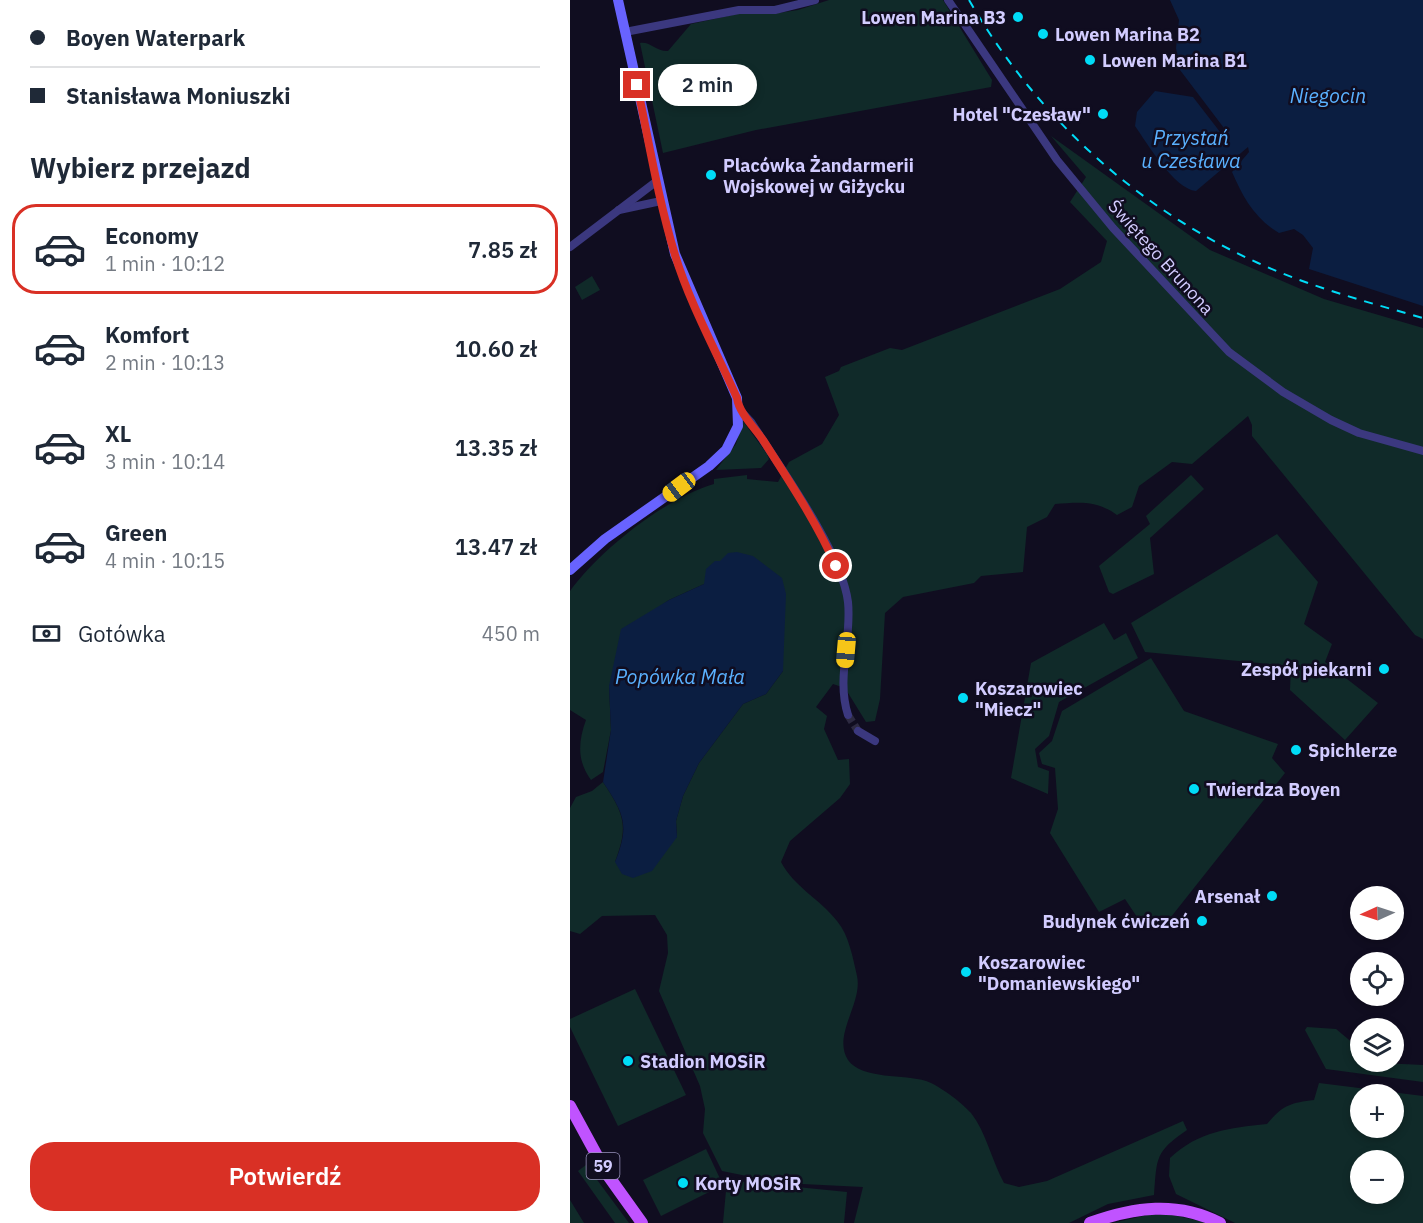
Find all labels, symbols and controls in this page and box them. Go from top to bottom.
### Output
place label: Lowen Marina B3 [861,6,1006,29]
marker: Lowen Marina B3 [1011,10,1025,24]
text: Boyen Waterpark [66,23,245,52]
place label: Lowen Marina B2 [1055,23,1200,46]
marker: Lowen Marina B2 [1036,27,1050,41]
place label: Lowen Marina B1 [1102,49,1247,72]
marker: Lowen Marina B1 [1083,53,1097,67]
callout: 2 min [658,64,757,106]
route end [623,71,650,98]
text: 2 min [682,71,733,98]
text: Stanisława Moniuszki [66,81,290,110]
water label: Niegocin [1290,82,1366,109]
place label: Hotel "Czesław" [952,103,1091,126]
marker: Hotel "Czesław" [1096,107,1110,121]
water label: Przystań u Czesława [1141,124,1241,174]
text: Wybierz przejazd [30,150,251,185]
place label: Placówka Żandarmerii Wojskowej w Giżycku [723,154,914,198]
marker: Placówka Żandarmerii Wojskowej w Giżycku [704,168,718,182]
street label: Świętego Brunona [1103,195,1219,320]
text: Economy [105,221,199,250]
icon: car [33,222,87,276]
text: 7.85 zł [468,235,537,264]
text: 1 min · 10:12 [105,250,225,277]
text: Komfort [105,320,190,349]
icon: car [33,321,87,375]
text: 10.60 zł [455,334,537,363]
text: 2 min · 10:13 [105,349,225,376]
text: XL [105,419,131,448]
icon: car [33,420,87,474]
text: 13.35 zł [455,433,537,462]
text: 3 min · 10:14 [105,448,225,475]
car [659,469,699,505]
text: Green [105,518,167,547]
icon: car [33,519,87,573]
text: 13.47 zł [455,532,537,561]
text: 4 min · 10:15 [105,547,225,574]
route start [822,552,849,579]
icon: cash [30,617,63,650]
text: Gotówka [78,619,166,648]
text: 450 m [482,620,540,647]
car [835,631,857,669]
place label: Zespół piekarni [1241,658,1372,681]
marker: Zespół piekarni [1377,662,1391,676]
water label: Popówka Mała [615,663,745,690]
place label: Koszarowiec "Miecz" [975,677,1083,721]
marker: Koszarowiec "Miecz" [956,691,970,705]
place label: Spichlerze [1308,739,1397,762]
marker: Spichlerze [1289,743,1303,757]
place label: Twierdza Boyen [1206,778,1341,801]
marker: Twierdza Boyen [1187,782,1201,796]
place label: Arsenał [1195,885,1260,908]
north arrow [1350,886,1404,940]
map controls [1350,886,1404,1204]
marker: Arsenał [1265,889,1279,903]
place label: Budynek ćwiczeń [1042,910,1190,933]
marker: Budynek ćwiczeń [1195,914,1209,928]
place label: Koszarowiec "Domaniewskiego" [978,951,1140,995]
button: locate [1350,952,1404,1006]
marker: Koszarowiec "Domaniewskiego" [959,965,973,979]
button: layers [1350,1018,1404,1072]
place label: Stadion MOSiR [640,1050,766,1073]
marker: Stadion MOSiR [621,1054,635,1068]
button: + [1350,1084,1404,1138]
button: Potwierdź [30,1142,540,1211]
button: − [1350,1150,1404,1204]
road number: 59 [586,1153,620,1179]
place label: Korty MOSiR [695,1172,801,1195]
marker: Korty MOSiR [676,1176,690,1190]

